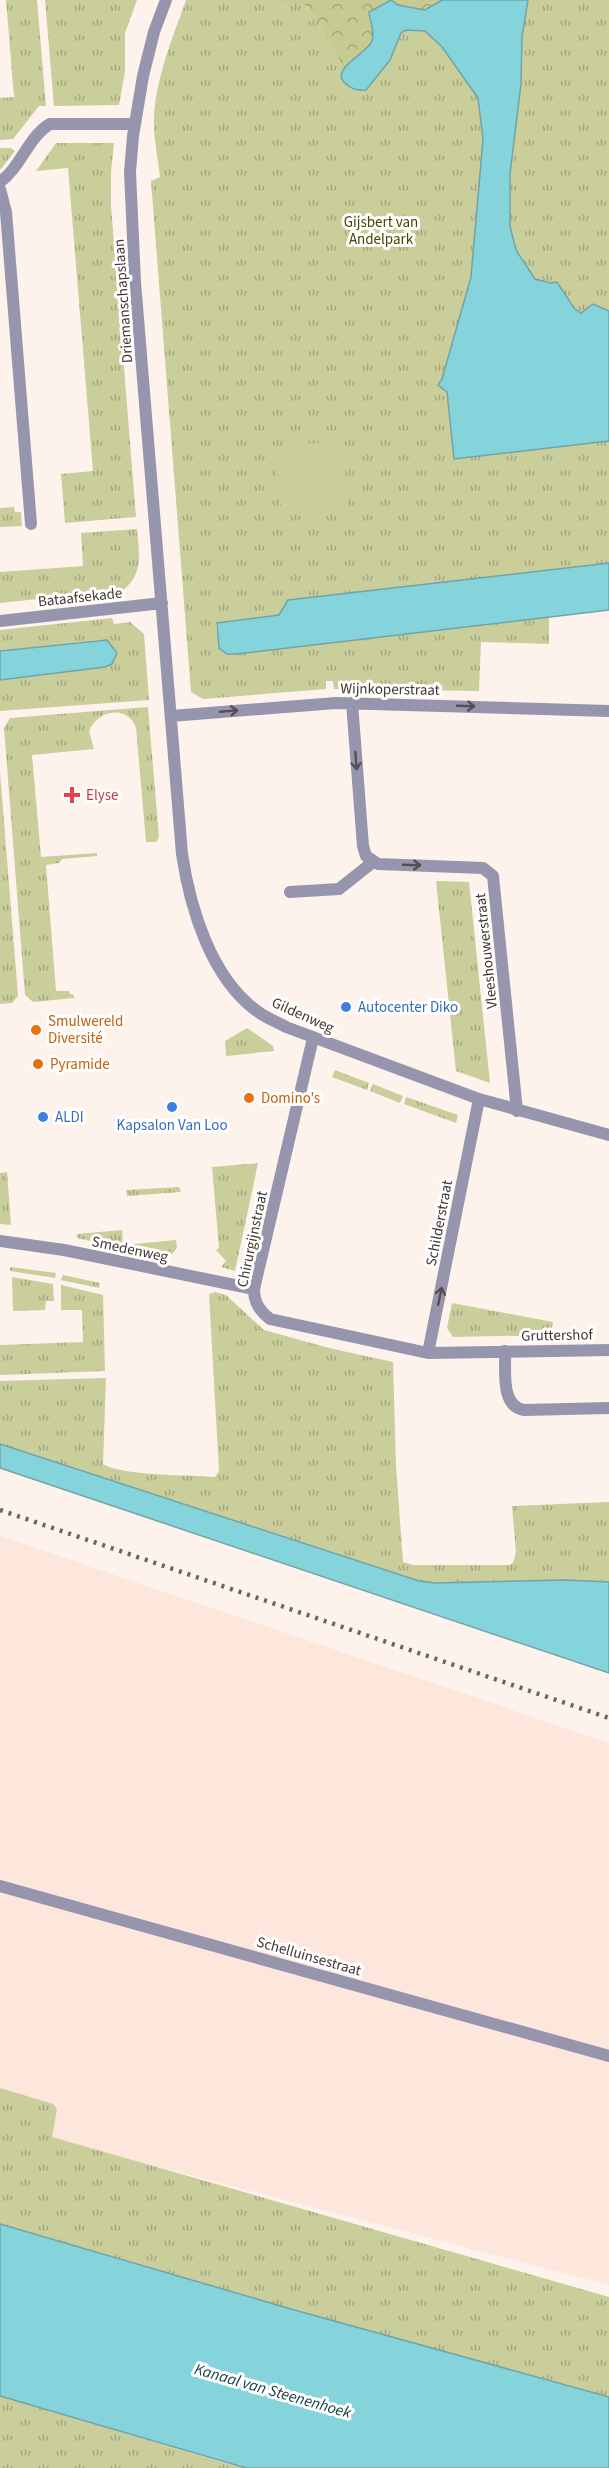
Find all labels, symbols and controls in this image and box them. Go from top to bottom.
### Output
park label: Gijsbert van Andelpark [344,212,418,250]
street label: Driemanschapslaan [109,238,138,364]
street label: Bataafsekade [37,583,123,612]
street label: Wijnkoperstraat [340,678,440,701]
one-way arrow [456,701,476,712]
one-way arrow [219,705,239,716]
one-way arrow [351,751,362,771]
place label: Elyse [86,785,118,806]
marker: Elyse [63,786,81,804]
one-way arrow [402,859,422,871]
street label: Vleeshouwerstraat [470,892,503,1010]
street label: Gildenweg [268,992,338,1039]
place label: Autocenter Diko [358,997,458,1018]
marker: Autocenter Diko [339,1000,353,1014]
place label: Smulwereld Diversité [48,1011,123,1049]
marker: Smulwereld Diversité [29,1023,43,1037]
place label: Pyramide [50,1054,110,1075]
marker: Pyramide [31,1057,45,1071]
place label: Domino's [261,1088,320,1109]
marker: Domino's [242,1091,256,1105]
marker: Kapsalon Van Loo [165,1100,179,1114]
place label: ALDI [55,1107,84,1128]
marker: ALDI [36,1110,50,1124]
place label: Kapsalon Van Loo [116,1115,228,1136]
street label: Schilderstraat [421,1178,458,1268]
street label: Chirurgijnstraat [232,1189,273,1289]
street label: Smedenweg [90,1231,170,1268]
one-way arrow [435,1286,446,1306]
street label: Gruttershof [521,1324,594,1347]
street label: Schelluinsestraat [254,1932,364,1981]
water label: Kanaal van Steenenhoek [192,2358,354,2424]

